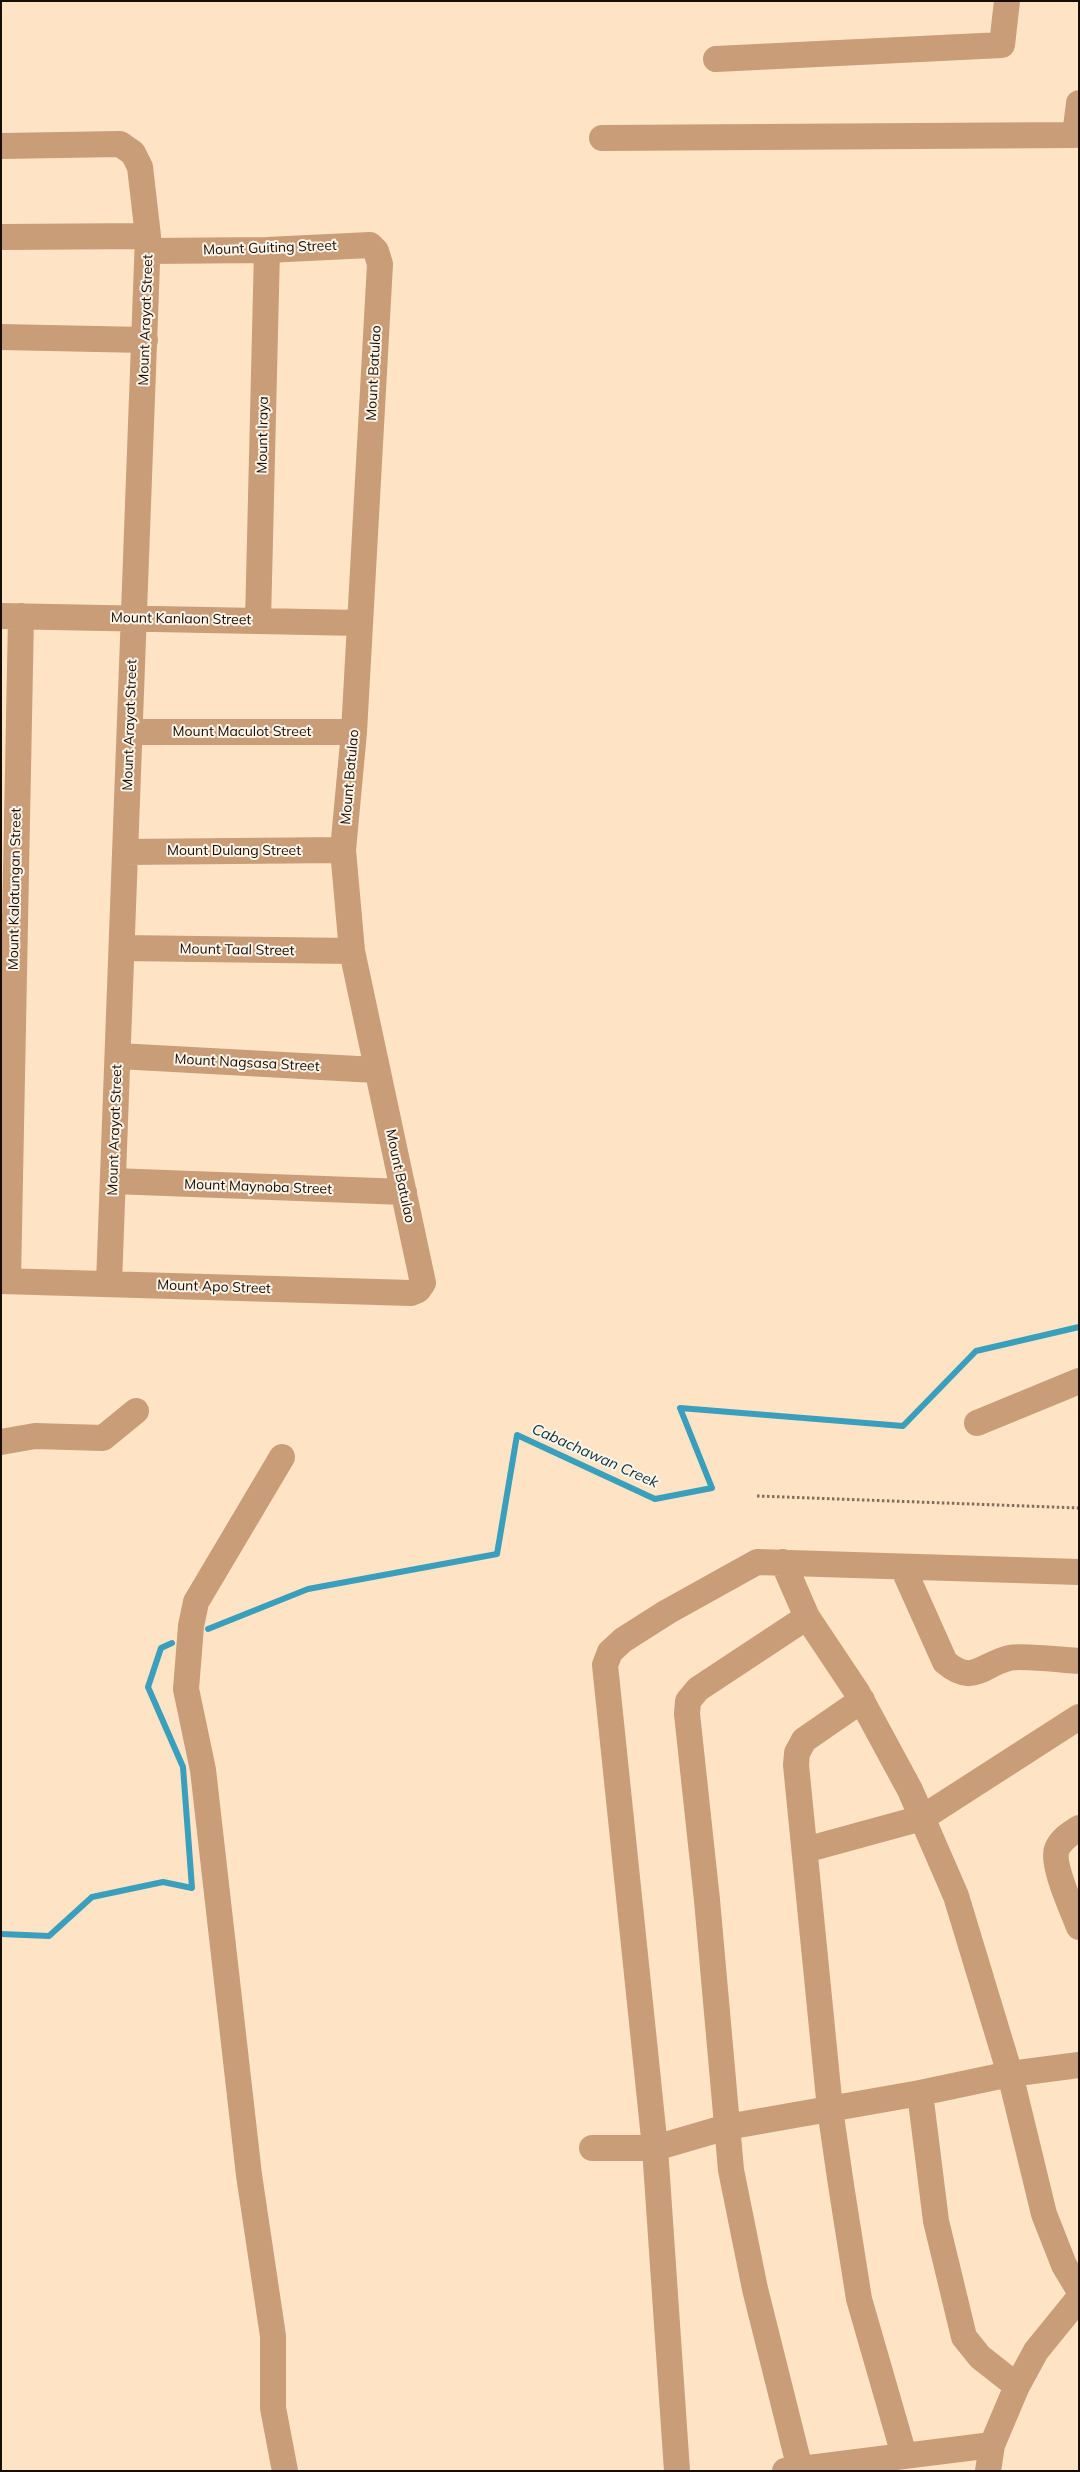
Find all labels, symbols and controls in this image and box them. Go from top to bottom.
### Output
street label: Mount Guiting Street [203,237,337,259]
street label: Mount Arayat Street [135,254,157,386]
street label: Mount Batulao [363,325,385,421]
street label: Mount Iraya [254,396,272,474]
street label: Mount Kanlaon Street [111,609,251,629]
street label: Mount Arayat Street [119,659,141,791]
street label: Mount Maculot Street [173,724,311,740]
street label: Mount Batulao [337,729,363,825]
street label: Mount Kalatungan Street [5,808,25,970]
street label: Mount Dulang Street [167,843,301,859]
street label: Mount Taal Street [179,941,295,959]
street label: Mount Nagsasa Street [174,1051,320,1075]
street label: Mount Arayat Street [104,1064,126,1196]
street label: Mount Batulao [382,1128,418,1224]
street label: Mount Maynoba Street [184,1176,332,1198]
street label: Mount Apo Street [157,1277,271,1297]
water label: Cabachawan Creek [529,1420,661,1492]

